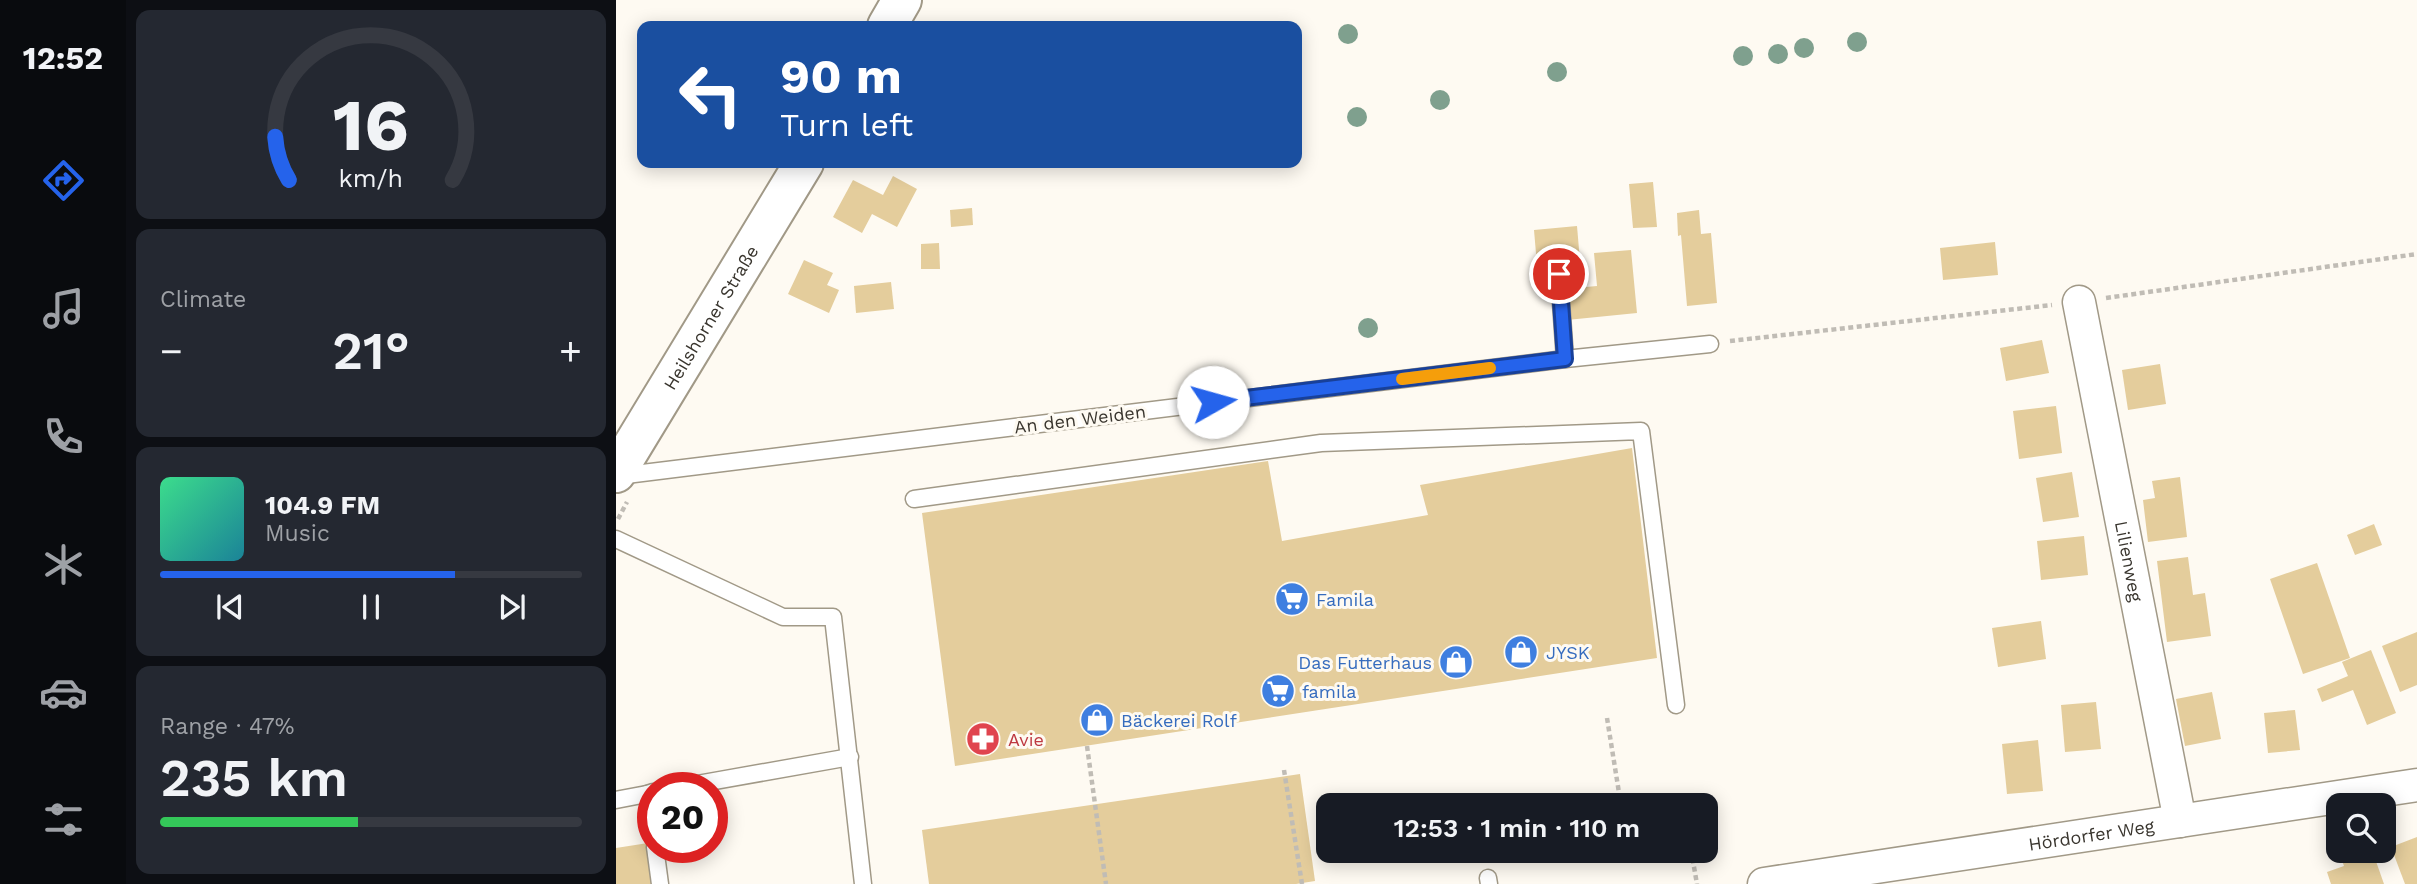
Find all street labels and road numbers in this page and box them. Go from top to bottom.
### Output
street label: Heilshorner Straße [659,241,762,393]
street label: An den Weiden [1013,401,1147,437]
street label: Lilienweg [2111,519,2148,604]
street label: Hördorfer Weg [2027,814,2156,854]

